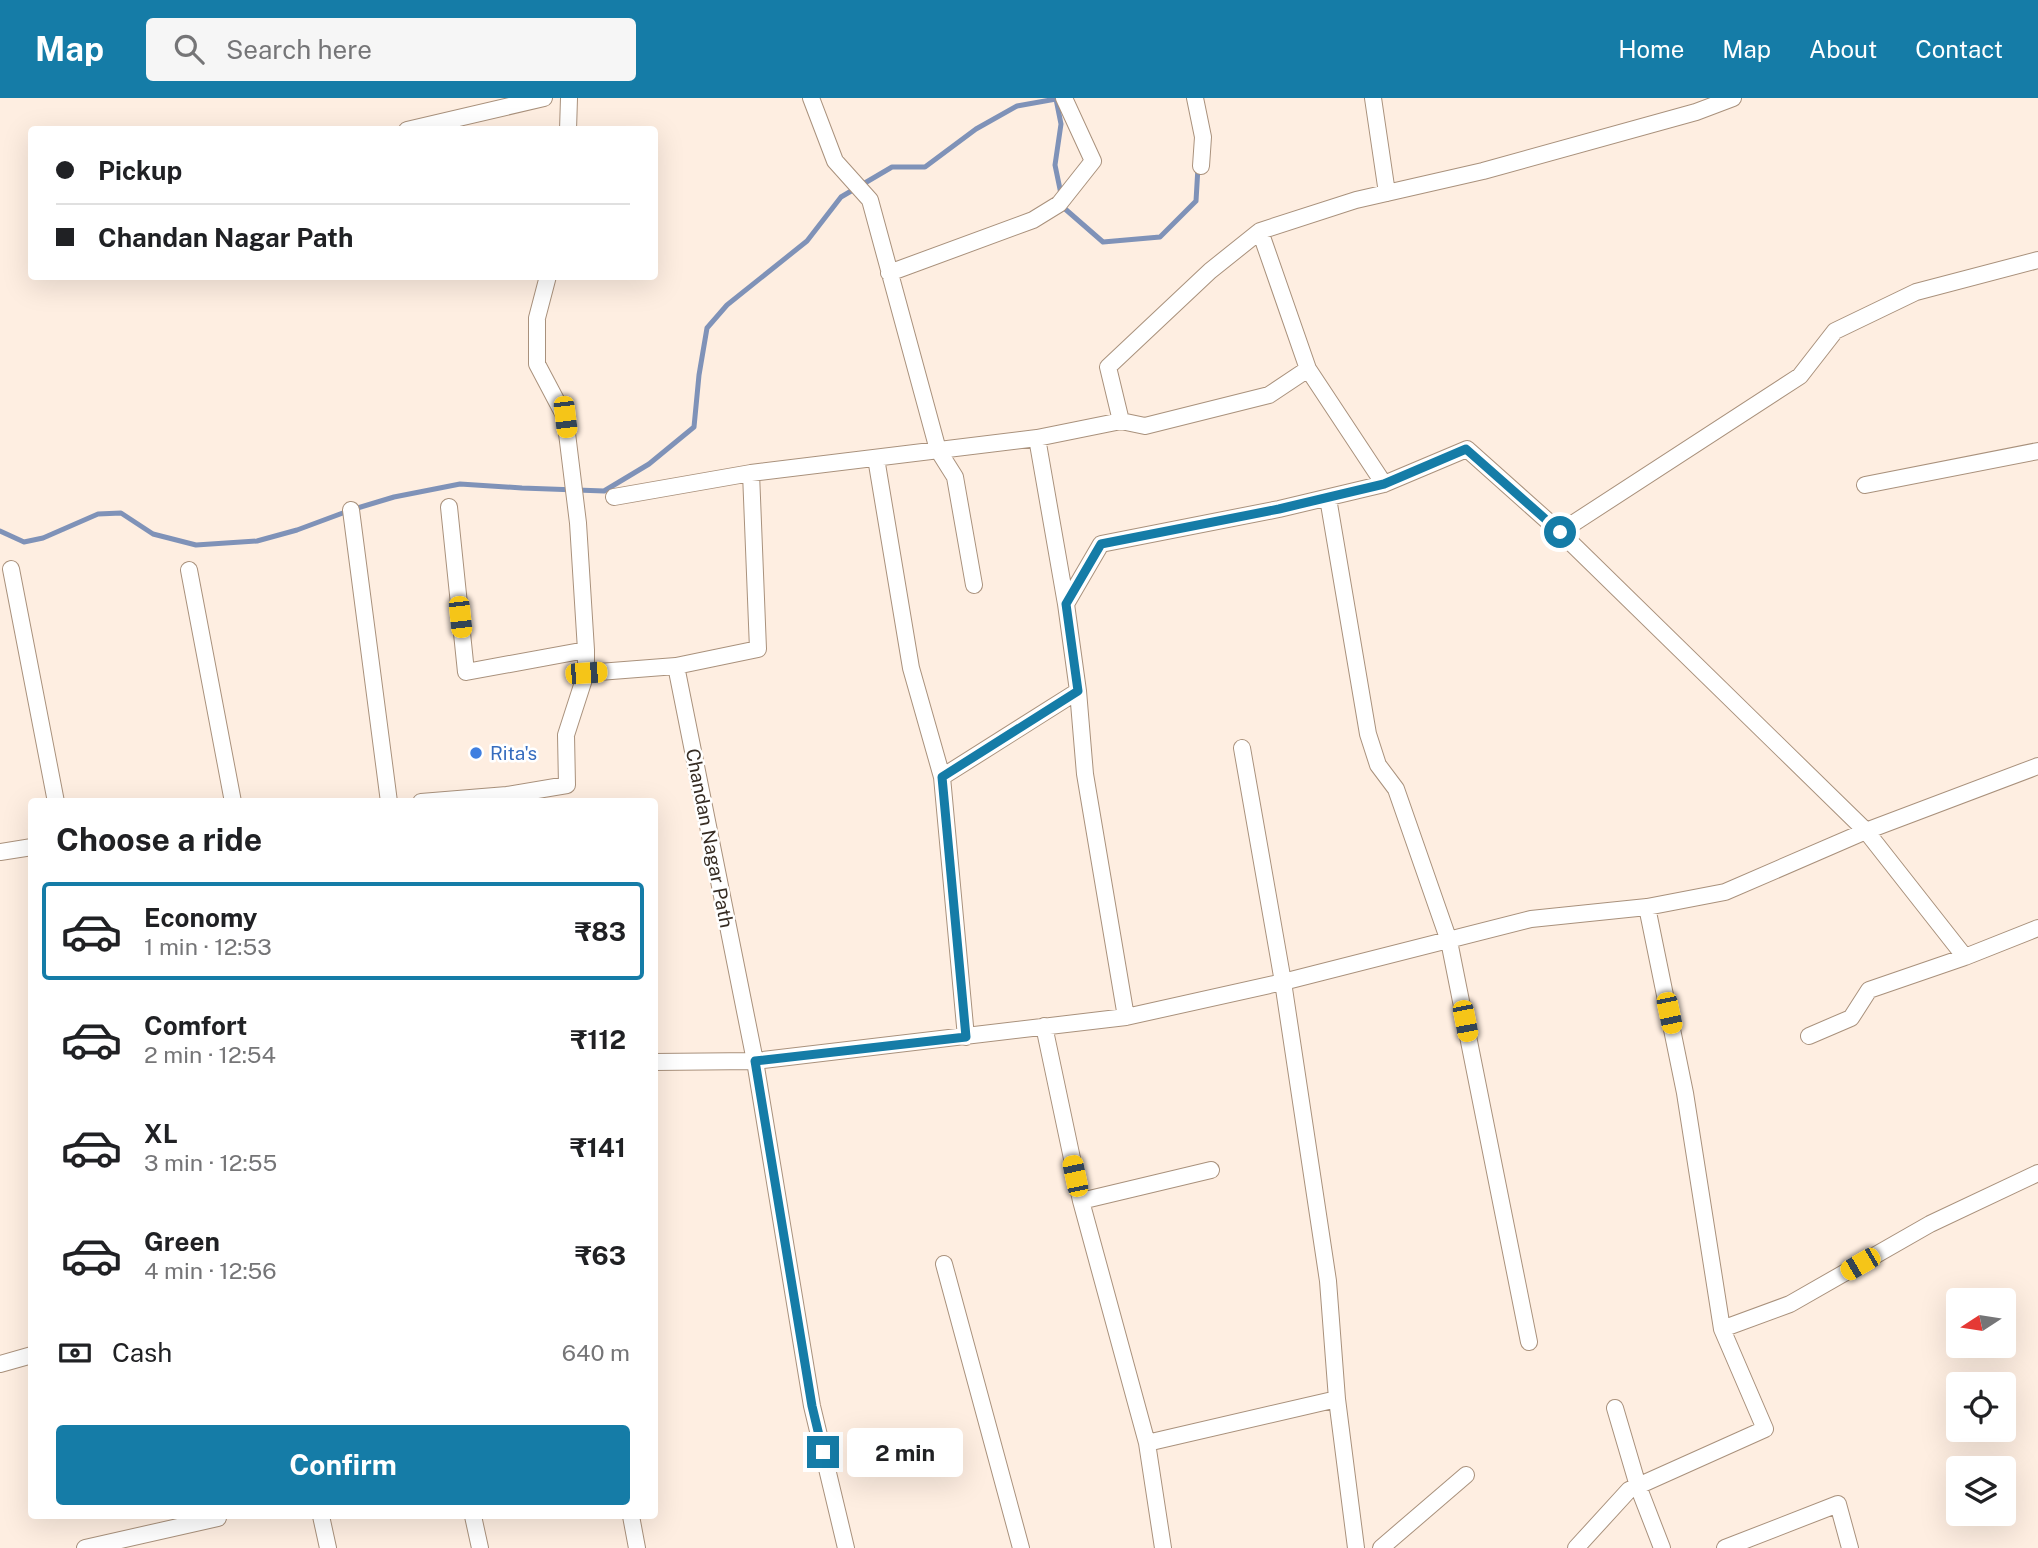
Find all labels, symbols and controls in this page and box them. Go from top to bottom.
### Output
search box [146,18,636,81]
text: Map [35,30,104,68]
icon: search [170,30,208,68]
text: Search here [226,34,372,65]
text: Home [1618,35,1684,63]
text: Map [1722,35,1771,63]
text: About [1809,35,1877,63]
text: Contact [1915,35,2003,63]
text: Pickup [98,155,182,186]
text: Chandan Nagar Path [98,222,353,253]
car [553,395,578,439]
route start [1544,516,1576,548]
car [448,595,473,639]
car [565,661,608,685]
place label: Rita's [490,742,537,764]
marker: Rita's [468,745,484,761]
street label: Chandan Nagar Path [682,747,738,929]
text: Choose a ride [56,821,262,858]
icon: car [60,900,123,963]
text: Economy [144,902,257,933]
text: ₹83 [575,916,626,947]
text: 1 min · 12:53 [144,933,272,960]
car [1655,990,1684,1036]
car [1451,998,1480,1044]
icon: car [60,1008,123,1071]
text: Comfort [144,1010,247,1041]
text: ₹112 [571,1024,626,1055]
text: 2 min · 12:54 [144,1041,276,1068]
icon: car [60,1116,123,1179]
text: XL [144,1118,178,1149]
text: ₹141 [570,1132,626,1163]
text: 3 min · 12:55 [144,1149,277,1176]
car [1061,1153,1090,1199]
icon: car [60,1224,123,1287]
text: Green [144,1226,220,1257]
text: ₹63 [575,1240,626,1271]
car [1837,1244,1884,1284]
text: 4 min · 12:56 [144,1257,277,1284]
north arrow [1946,1288,2016,1358]
map controls [1946,1288,2016,1526]
icon: cash [56,1334,94,1372]
text: Cash [112,1337,172,1368]
text: 640 m [562,1339,630,1366]
button: locate [1946,1372,2016,1442]
button: Confirm [56,1425,630,1505]
callout: 2 min [848,1428,963,1476]
route end [807,1436,839,1468]
text: 2 min [875,1439,935,1466]
button: layers [1946,1456,2016,1526]

